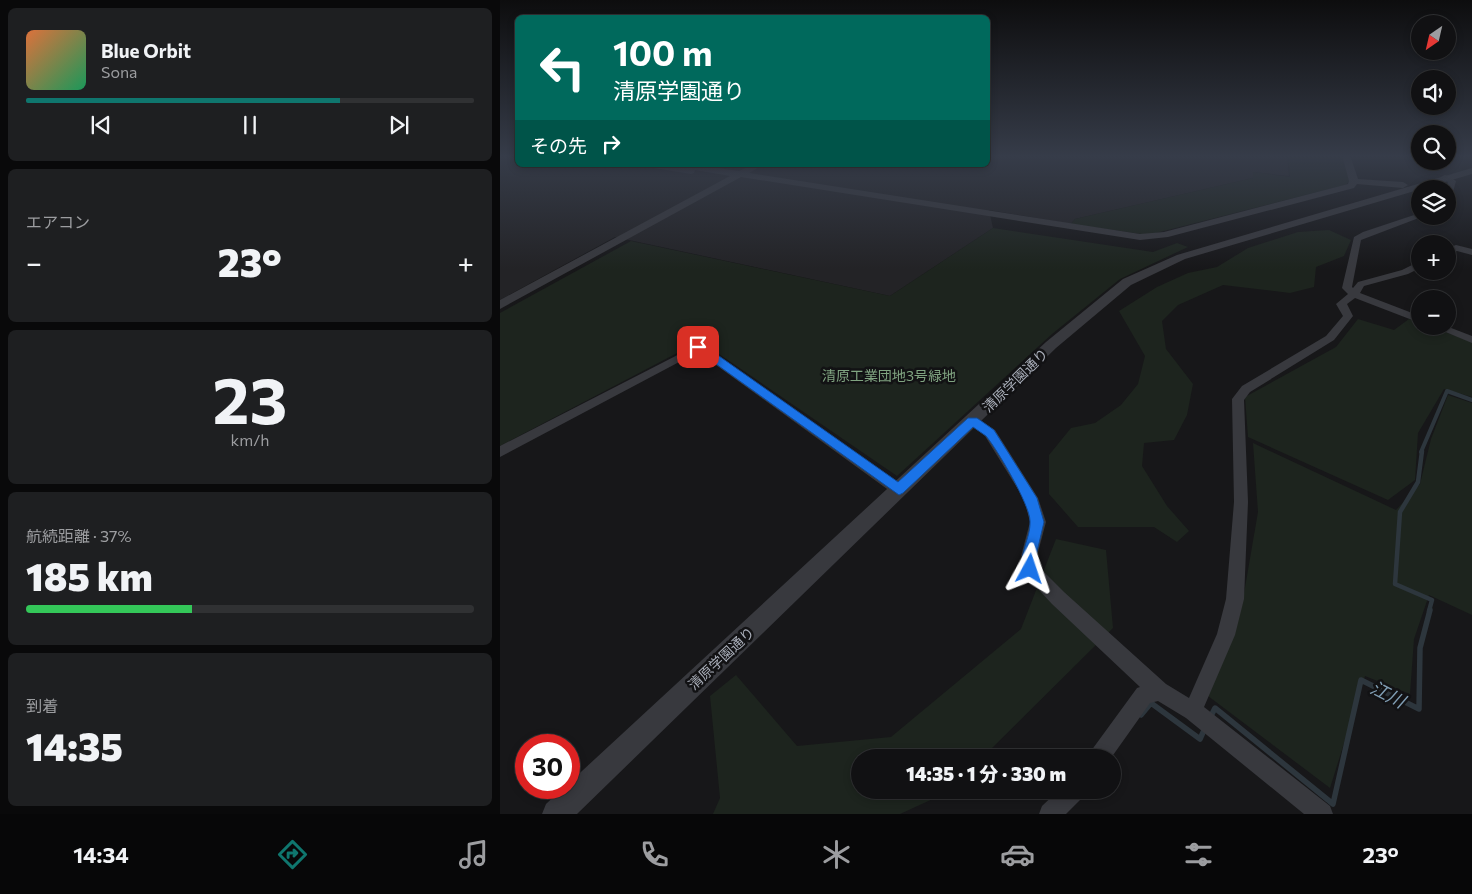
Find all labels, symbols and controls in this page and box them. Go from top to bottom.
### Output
north arrow [1411,15,1456,60]
map controls [1411,15,1456,335]
text: 100 m [613,30,713,73]
icon: left [530,35,595,100]
text: Blue Orbit [101,39,191,62]
text: Sona [101,62,137,81]
button: sound [1411,70,1456,115]
text: 清原学園通り [613,77,745,104]
icon: previous [87,111,115,139]
icon: pause [236,111,264,139]
icon: next [385,111,413,139]
button: search [1411,125,1456,170]
icon: right [597,130,625,158]
text: その先 [530,134,587,157]
button: layers [1411,180,1456,225]
text: エアコン [26,212,90,231]
button: + [1411,235,1456,280]
text: 23° [218,238,282,285]
text: − [26,245,42,279]
text: + [458,245,474,279]
button: − [1411,290,1456,335]
pin [677,326,719,368]
icon: arrive [684,333,712,361]
street label: 清原学園通り [979,345,1051,415]
text: 23 [213,358,287,437]
park label: 清原工業団地3号緑地 [822,367,956,384]
text: km/h [231,430,269,449]
text: 航続距離 · 37% [26,526,132,545]
position arrow [1003,542,1055,594]
text: 185 km [26,552,153,599]
street label: 清原学園通り [684,623,758,693]
water label: 江川 [1367,676,1411,713]
text: 到着 [26,696,58,715]
text: 14:35 [26,722,123,769]
speed limit sign: 30 [515,734,580,799]
text: 14:35 · 1 分 · 330 m [906,762,1066,785]
icon: directions [275,837,310,872]
icon: music [456,837,491,872]
icon: phone [637,837,672,872]
icon: climate [819,837,854,872]
icon: car [1000,837,1035,872]
icon: filters [1181,837,1216,872]
text: 14:34 [73,841,129,868]
text: 23° [1362,841,1399,868]

